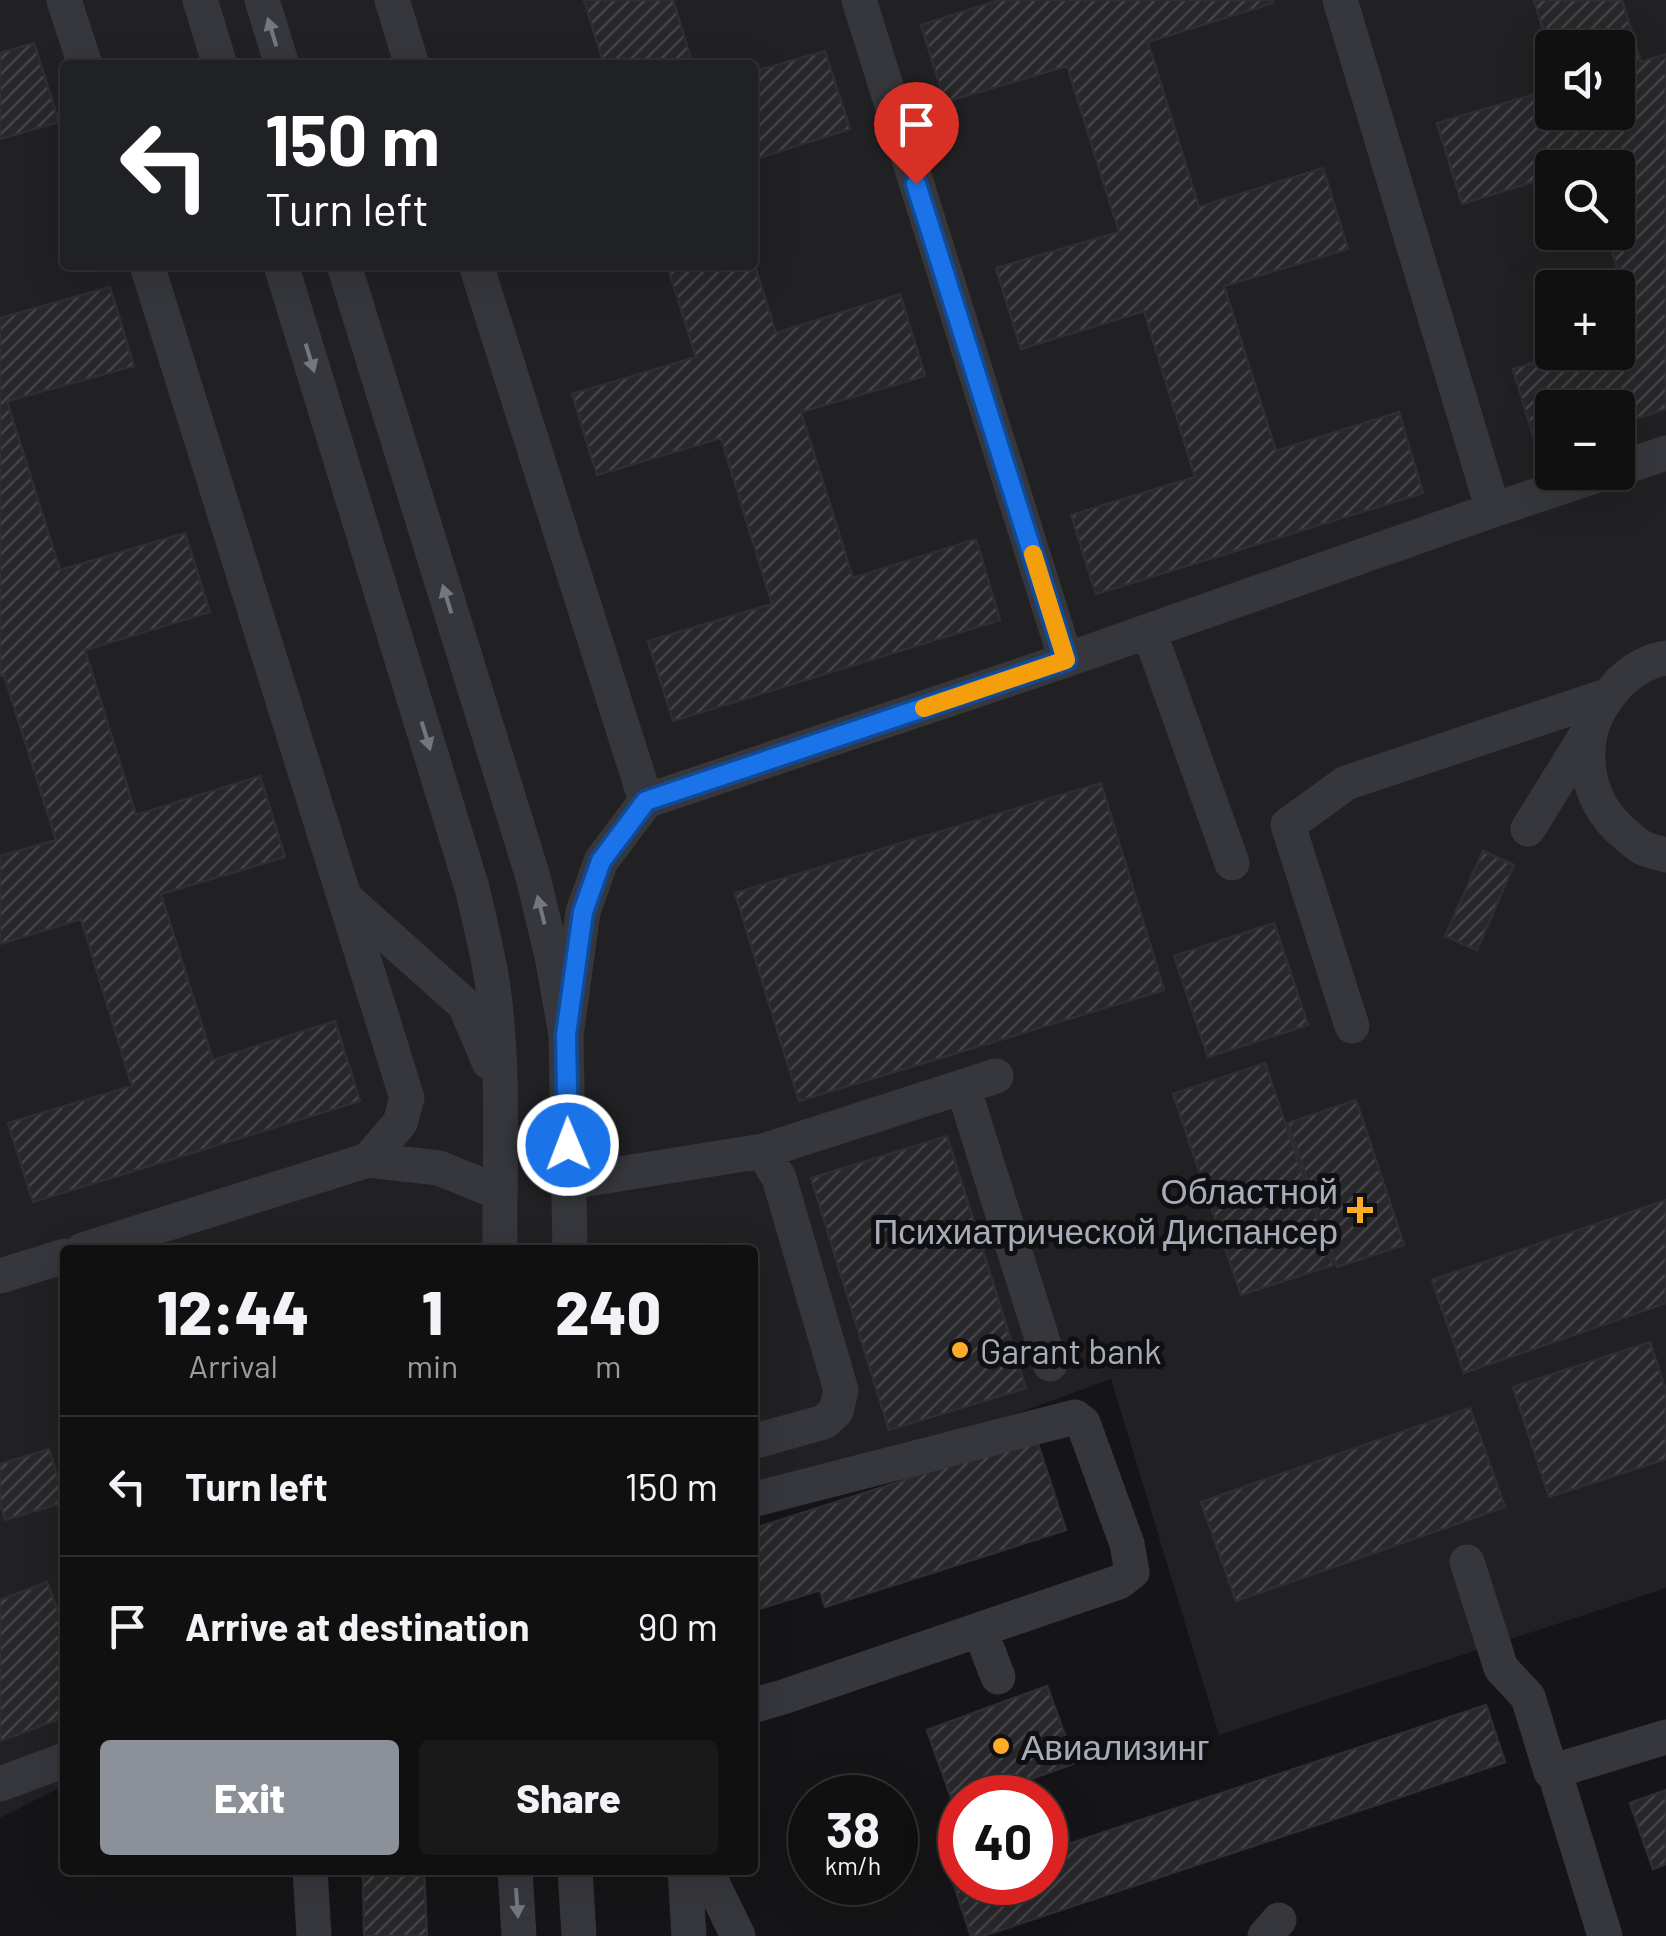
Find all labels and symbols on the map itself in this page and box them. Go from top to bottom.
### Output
one-way arrow [264,17,279,47]
pin [874,82,959,185]
one-way arrow [303,343,318,373]
one-way arrow [439,583,454,614]
one-way arrow [419,721,434,751]
one-way arrow [533,894,548,925]
position arrow [516,1093,620,1197]
place label: Областной Психиатрической Диспансер [873,1169,1338,1251]
marker: Областной Психиатрической Диспансер [1347,1197,1373,1223]
place label: Garant bank [980,1329,1162,1371]
marker: Garant bank [949,1339,971,1361]
place label: Авиализинг [1021,1725,1210,1767]
marker: Авиализинг [990,1735,1012,1757]
speed limit sign: 40 [938,1775,1068,1905]
one-way arrow [509,1888,525,1919]

